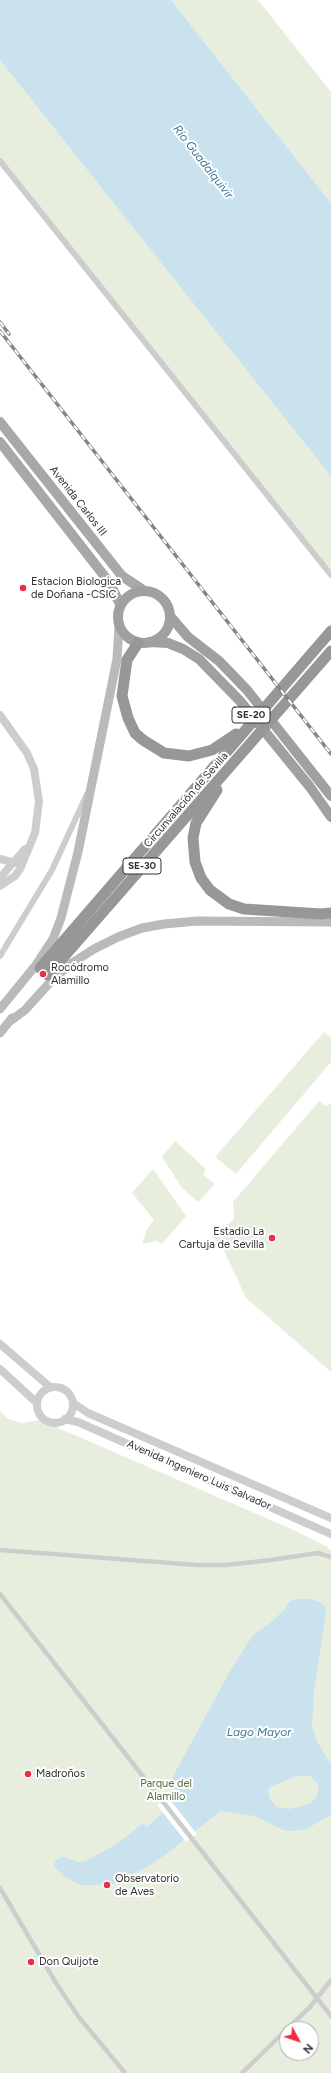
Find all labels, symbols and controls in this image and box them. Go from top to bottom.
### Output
water label: Río Guadalquivir [170,122,236,202]
street label: Avenida Carlos III [47,463,109,539]
place label: Estacion Biologica de Doñana -CSIC [31,575,121,601]
marker: Estacion Biologica de Doñana -CSIC [18,583,28,593]
road number: SE-20 [232,707,270,723]
street label: Circunvalación de Sevilla [141,750,231,850]
road number: SE-30 [123,858,161,874]
place label: Rocódromo Alamillo [51,961,109,987]
marker: Rocódromo Alamillo [38,969,48,979]
place label: Estadio La Cartuja de Sevilla [179,1225,264,1251]
marker: Estadio La Cartuja de Sevilla [267,1233,277,1243]
street label: Avenida Ingeniero Luis Salvador [125,1437,273,1513]
water label: Lago Mayor [227,1725,291,1739]
place label: Madroños [36,1767,85,1781]
marker: Madroños [23,1769,33,1779]
park label: Parque del Alamillo [140,1777,192,1803]
place label: Observatorio de Aves [115,1872,179,1898]
marker: Observatorio de Aves [102,1880,112,1890]
place label: Don Quijote [39,1955,99,1969]
marker: Don Quijote [26,1957,36,1967]
north arrow [279,2021,319,2061]
text: N [300,2041,316,2056]

